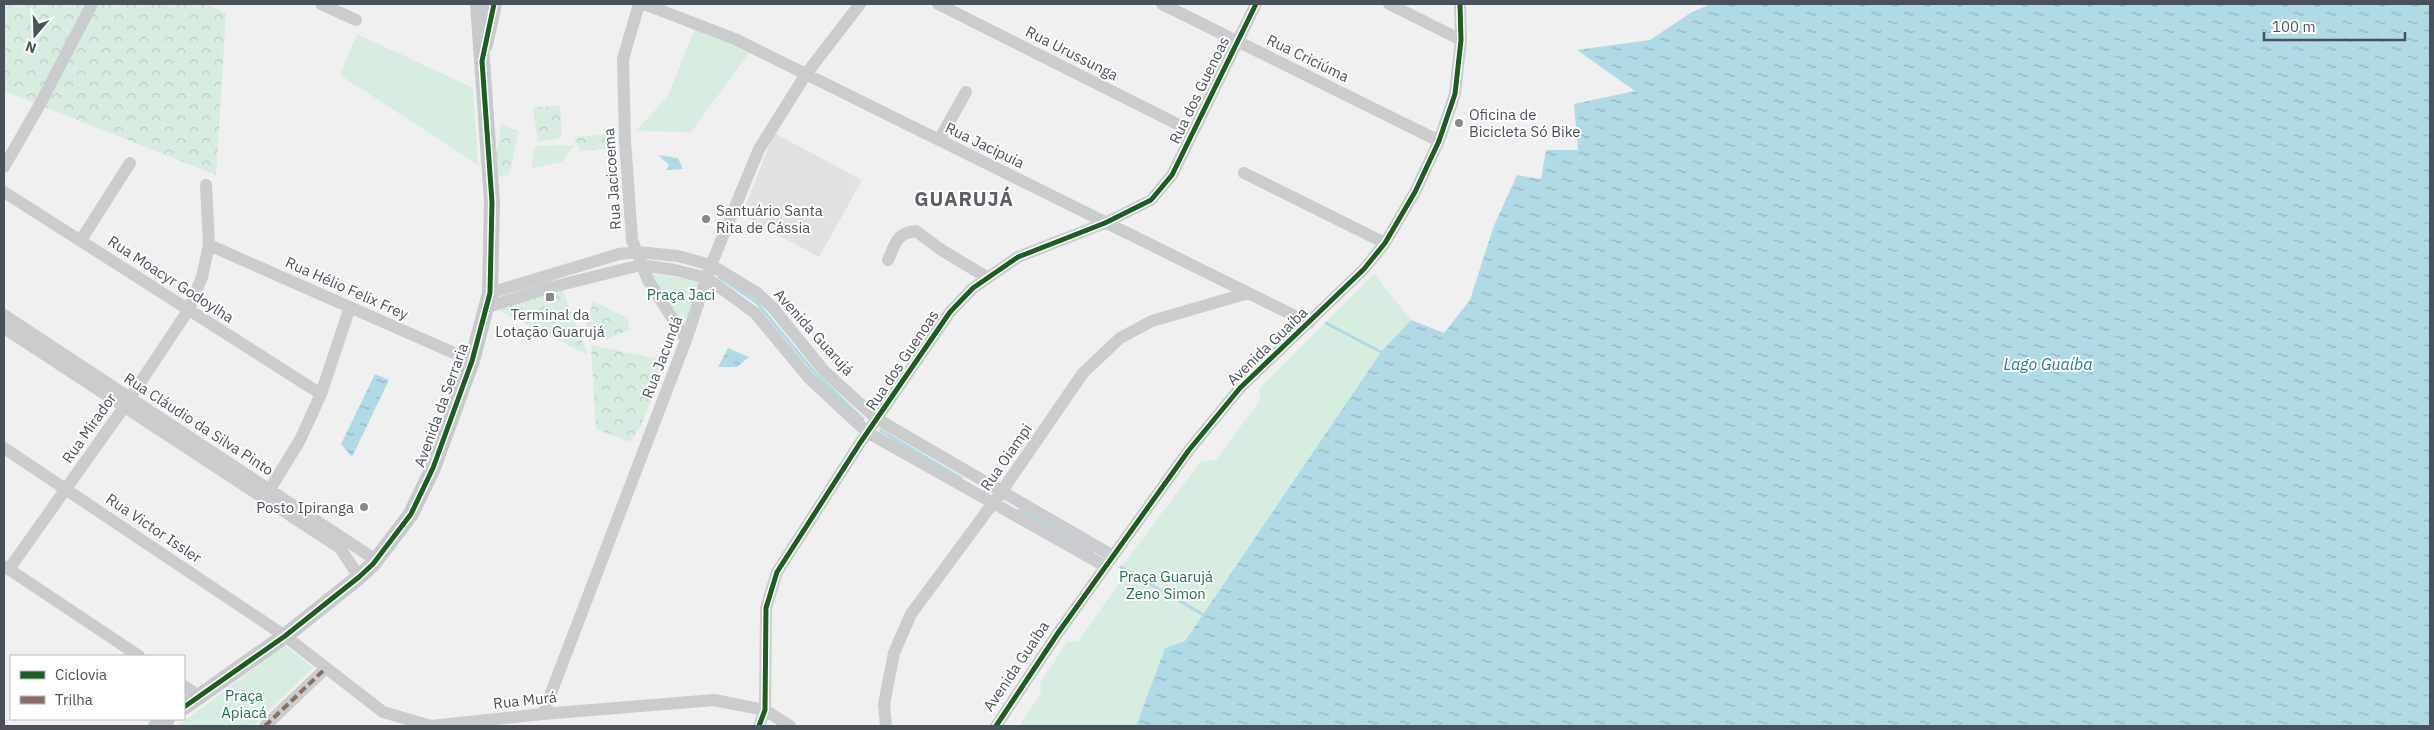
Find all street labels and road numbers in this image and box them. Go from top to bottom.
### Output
street label: Rua Urussunga [1023,22,1121,84]
street label: Rua Criciúma [1264,30,1352,86]
street label: Rua dos Guenoas [1165,33,1233,147]
street label: Rua Jacipuia [942,118,1028,172]
street label: Rua Jacicoema [599,128,625,230]
street label: Rua Moacyr Godoylha [104,231,238,327]
street label: Rua Hélio Felix Frey [283,252,412,324]
street label: Avenida Guarujá [770,285,858,379]
street label: Avenida Guaíba [1223,303,1311,389]
street label: Rua dos Guenoas [861,306,943,414]
street label: Rua Jacundá [638,313,686,401]
street label: Avenida da Serraria [410,340,472,470]
street label: Rua Cláudio da Silva Pinto [121,369,277,479]
street label: Rua Mirador [58,389,120,467]
street label: Rua Oiampi [976,420,1036,494]
street label: Rua Victor Issler [103,489,206,567]
street label: Avenida Guaíba [979,617,1053,715]
street label: Rua Murá [492,687,558,713]

